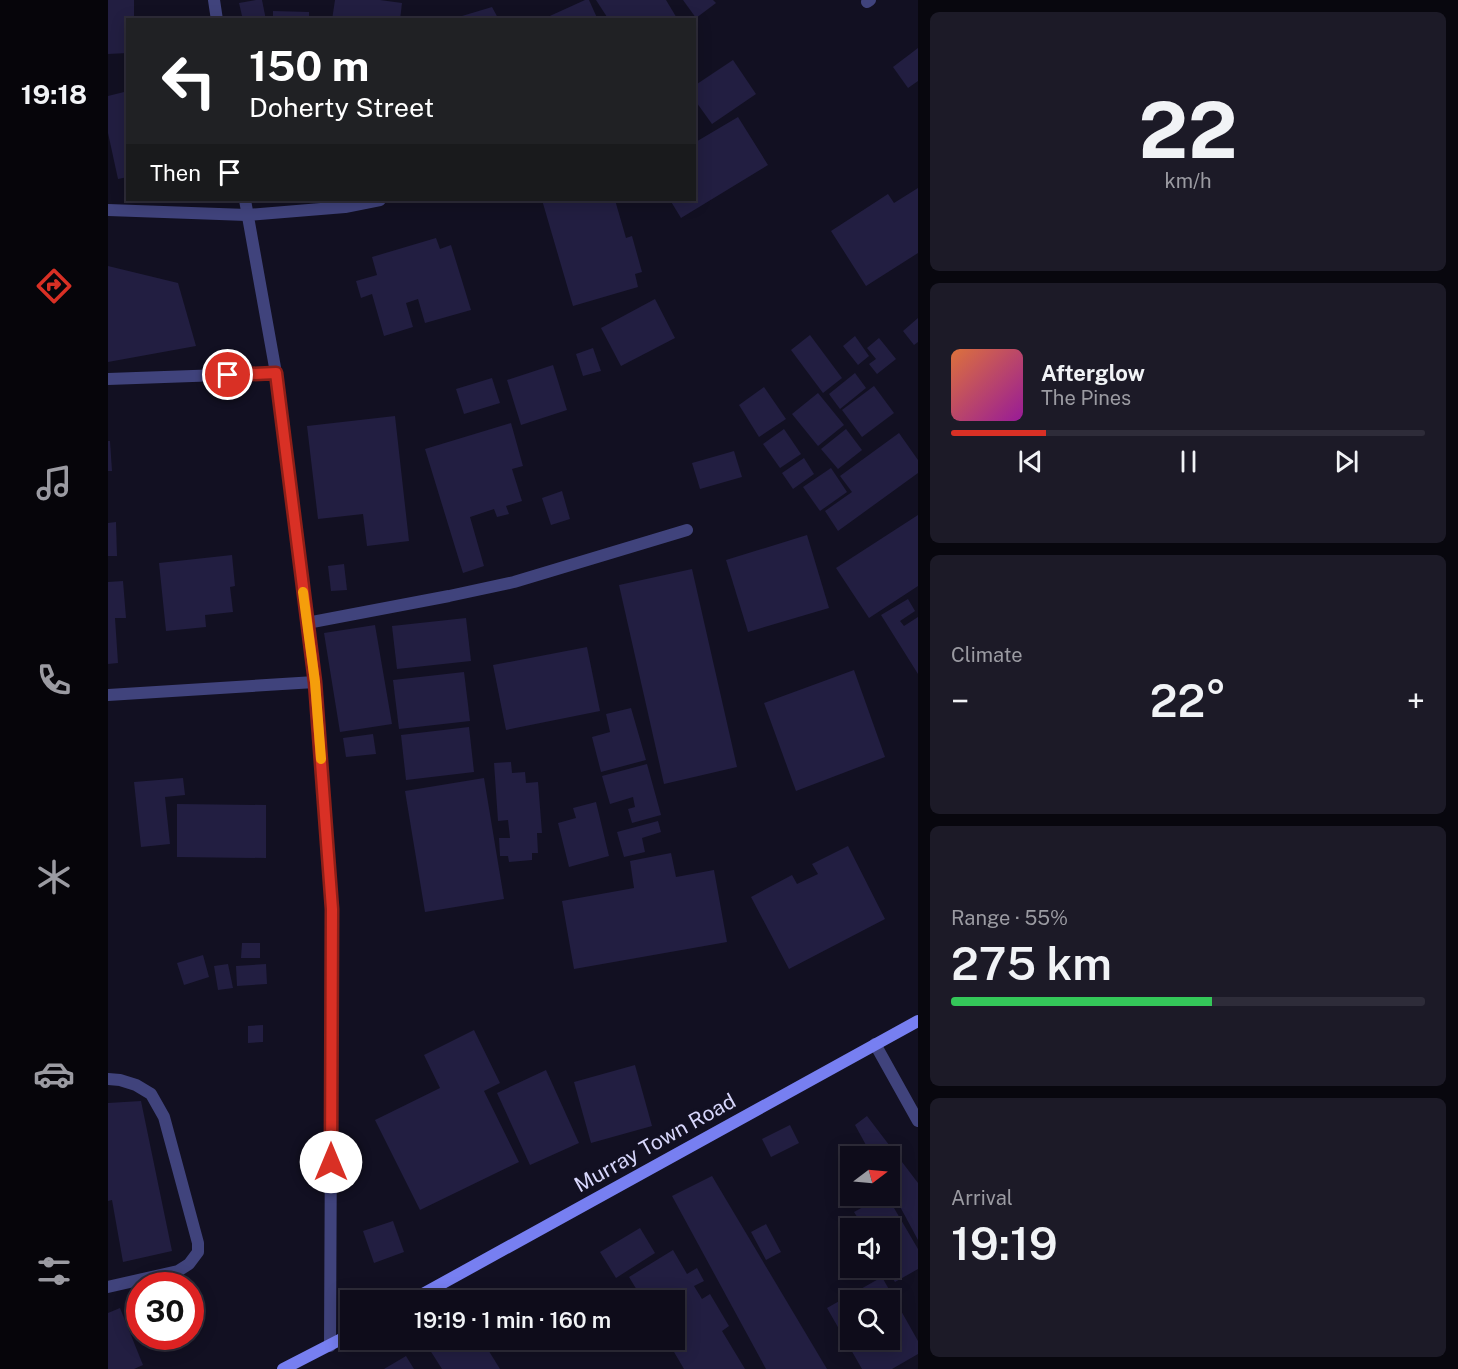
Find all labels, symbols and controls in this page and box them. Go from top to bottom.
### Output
text: 150 m [249,41,369,90]
icon: left [150,42,228,120]
text: 19:18 [21,78,87,110]
text: 22 [1138,84,1238,176]
text: Doherty Street [249,91,434,123]
icon: arrive [213,156,246,189]
text: Then [150,160,201,186]
text: km/h [1164,169,1212,193]
icon: directions [33,265,75,307]
pin [202,349,253,400]
icon: arrive [211,358,244,391]
text: Afterglow [1041,360,1145,386]
text: The Pines [1041,386,1131,410]
icon: previous [1014,445,1047,478]
icon: pause [1172,445,1205,478]
icon: next [1330,445,1363,478]
icon: music [33,462,75,504]
text: Climate [951,643,1023,667]
icon: phone [33,659,75,701]
text: 22° [1150,674,1226,727]
text: − [951,682,969,720]
text: + [1407,682,1425,720]
icon: climate [33,856,75,898]
text: Range · 55% [951,906,1068,930]
text: 275 km [951,937,1112,990]
icon: car [33,1053,75,1095]
street label: Murray Town Road [570,1088,740,1197]
position arrow [299,1130,363,1194]
north arrow [840,1146,900,1206]
map controls [840,1146,900,1350]
text: Arrival [951,1186,1013,1210]
text: 19:19 [951,1217,1058,1270]
button: sound [840,1218,900,1278]
icon: filters [33,1250,75,1292]
speed limit sign: 30 [126,1272,204,1350]
button: search [840,1290,900,1350]
text: 19:19 · 1 min · 160 m [414,1307,611,1333]

